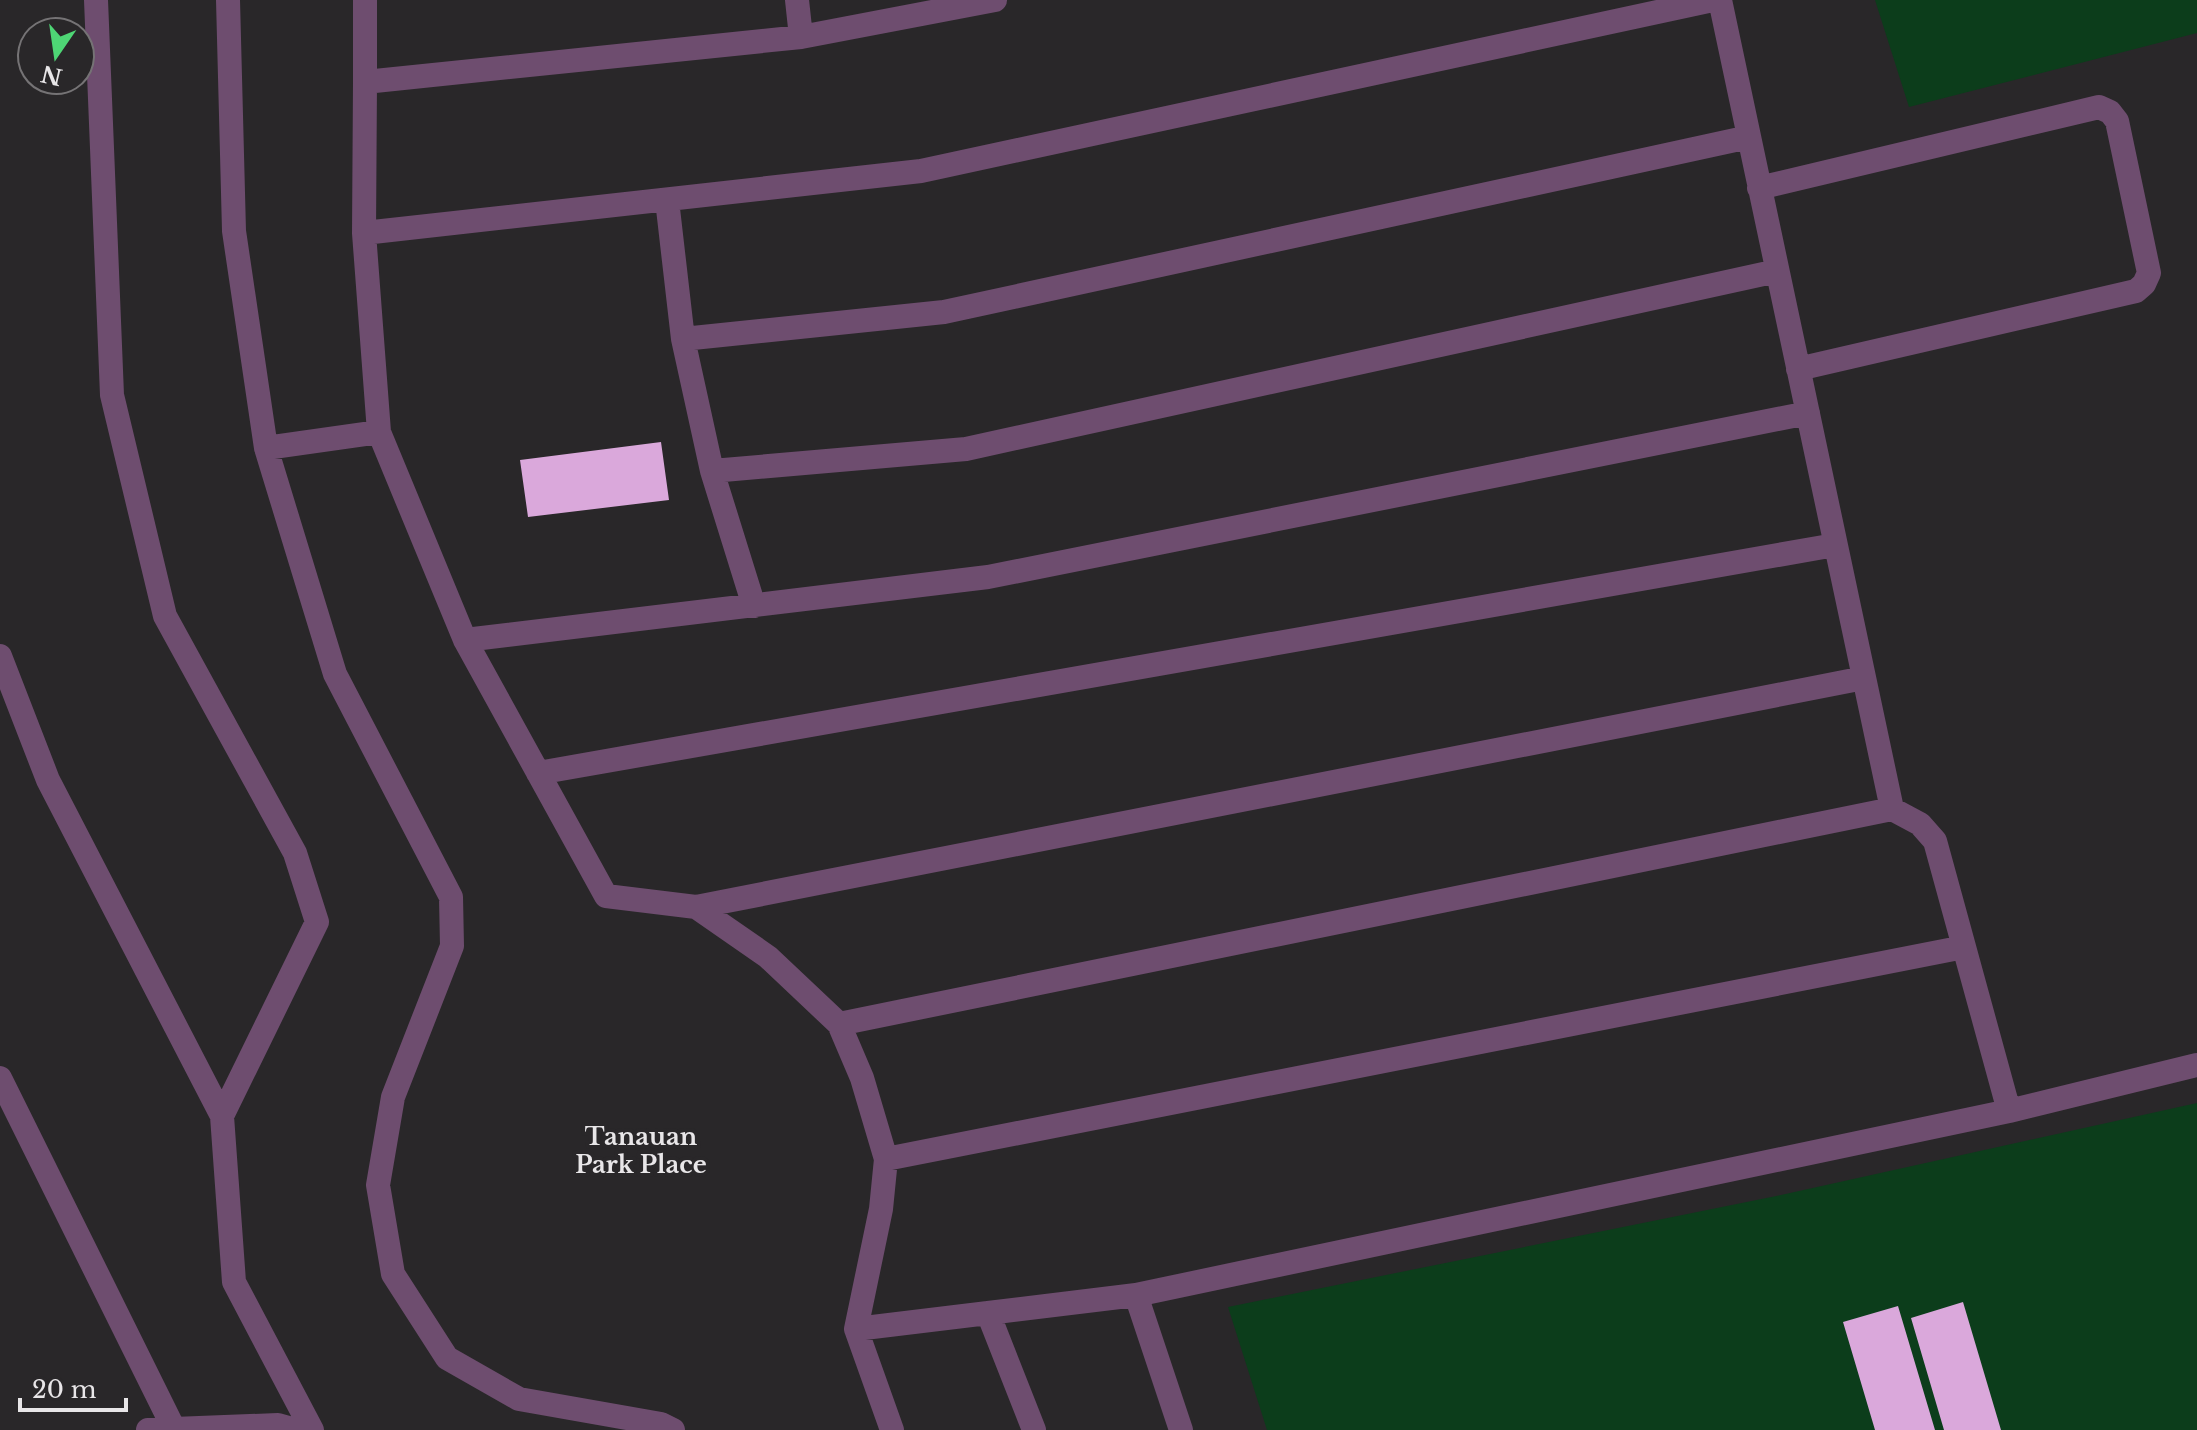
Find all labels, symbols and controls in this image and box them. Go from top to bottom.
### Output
north arrow [16,16,96,96]
text: N [38,59,65,90]
district label: Tanauan Park Place [575,1122,707,1179]
scale bar [20,1362,126,1412]
text: 20 m [32,1375,97,1404]

